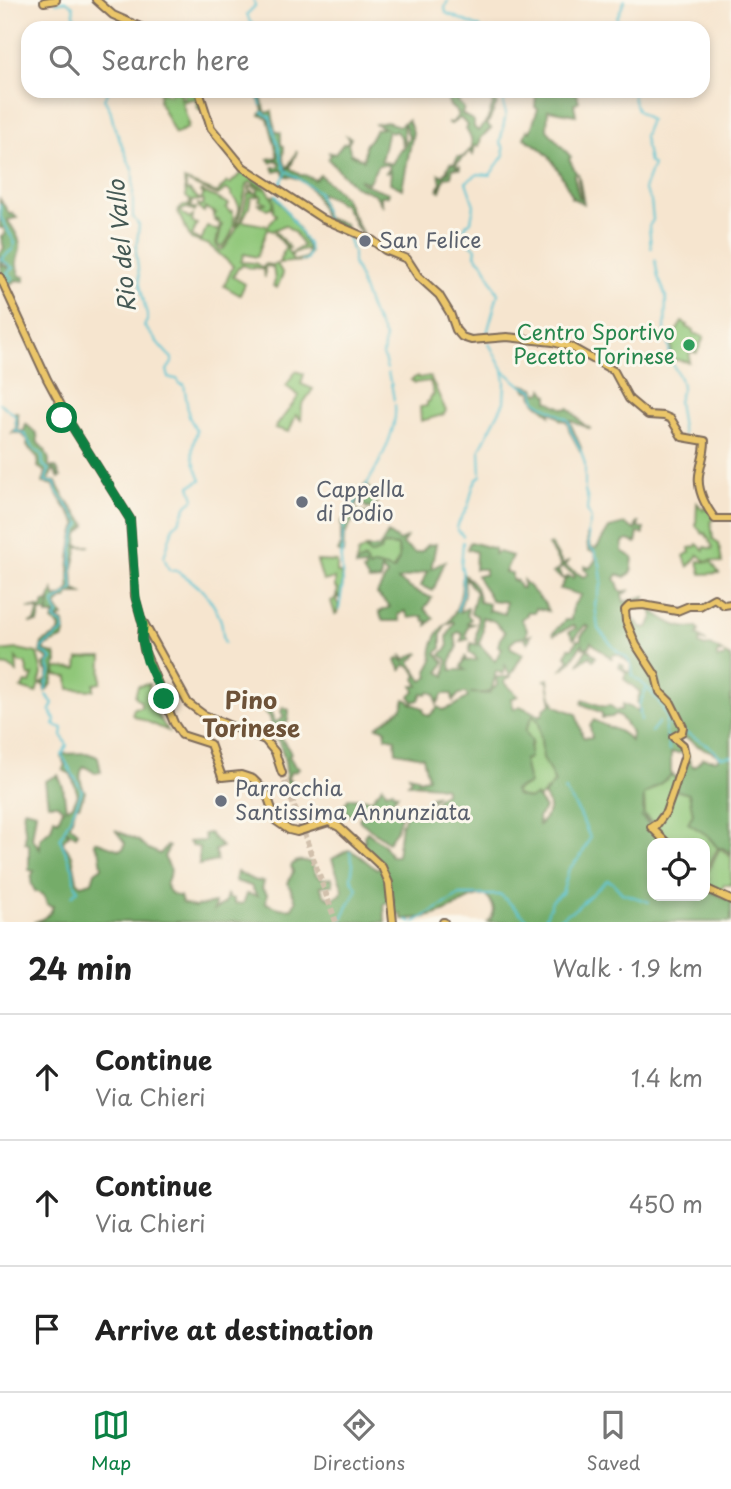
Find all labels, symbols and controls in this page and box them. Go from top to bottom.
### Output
search box [21,21,710,98]
text: Search here [101,40,250,79]
icon: search [45,41,83,79]
water label: Rio del Vallo [97,177,144,314]
place label: San Felice [379,223,481,255]
marker: San Felice [357,233,373,249]
place label: Centro Sportivo Pecetto Torinese [513,315,675,371]
marker: Centro Sportivo Pecetto Torinese [681,337,697,353]
route start [46,402,77,433]
place label: Cappella di Podio [316,472,404,528]
marker: Cappella di Podio [294,494,310,510]
district label: Pino Torinese [202,681,300,745]
route end [148,683,179,714]
place label: Parrocchia Santissima Annunziata [235,771,471,827]
marker: Parrocchia Santissima Annunziata [213,793,229,809]
map controls [647,838,710,901]
button: locate [647,838,710,901]
text: 24 min [28,945,132,990]
text: Walk · 1.9 km [553,950,703,985]
text: Continue [95,1040,212,1079]
icon: ahead [28,1058,66,1096]
text: 1.4 km [631,1060,703,1095]
text: Via Chieri [95,1079,206,1114]
text: Continue [95,1166,212,1205]
icon: ahead [28,1184,66,1222]
text: 450 m [629,1186,703,1221]
text: Via Chieri [95,1205,206,1240]
icon: arrive [28,1310,66,1348]
text: Arrive at destination [95,1310,374,1349]
tab: Map [91,1406,131,1476]
tab: Directions [313,1406,405,1476]
tab: Saved [586,1406,640,1476]

